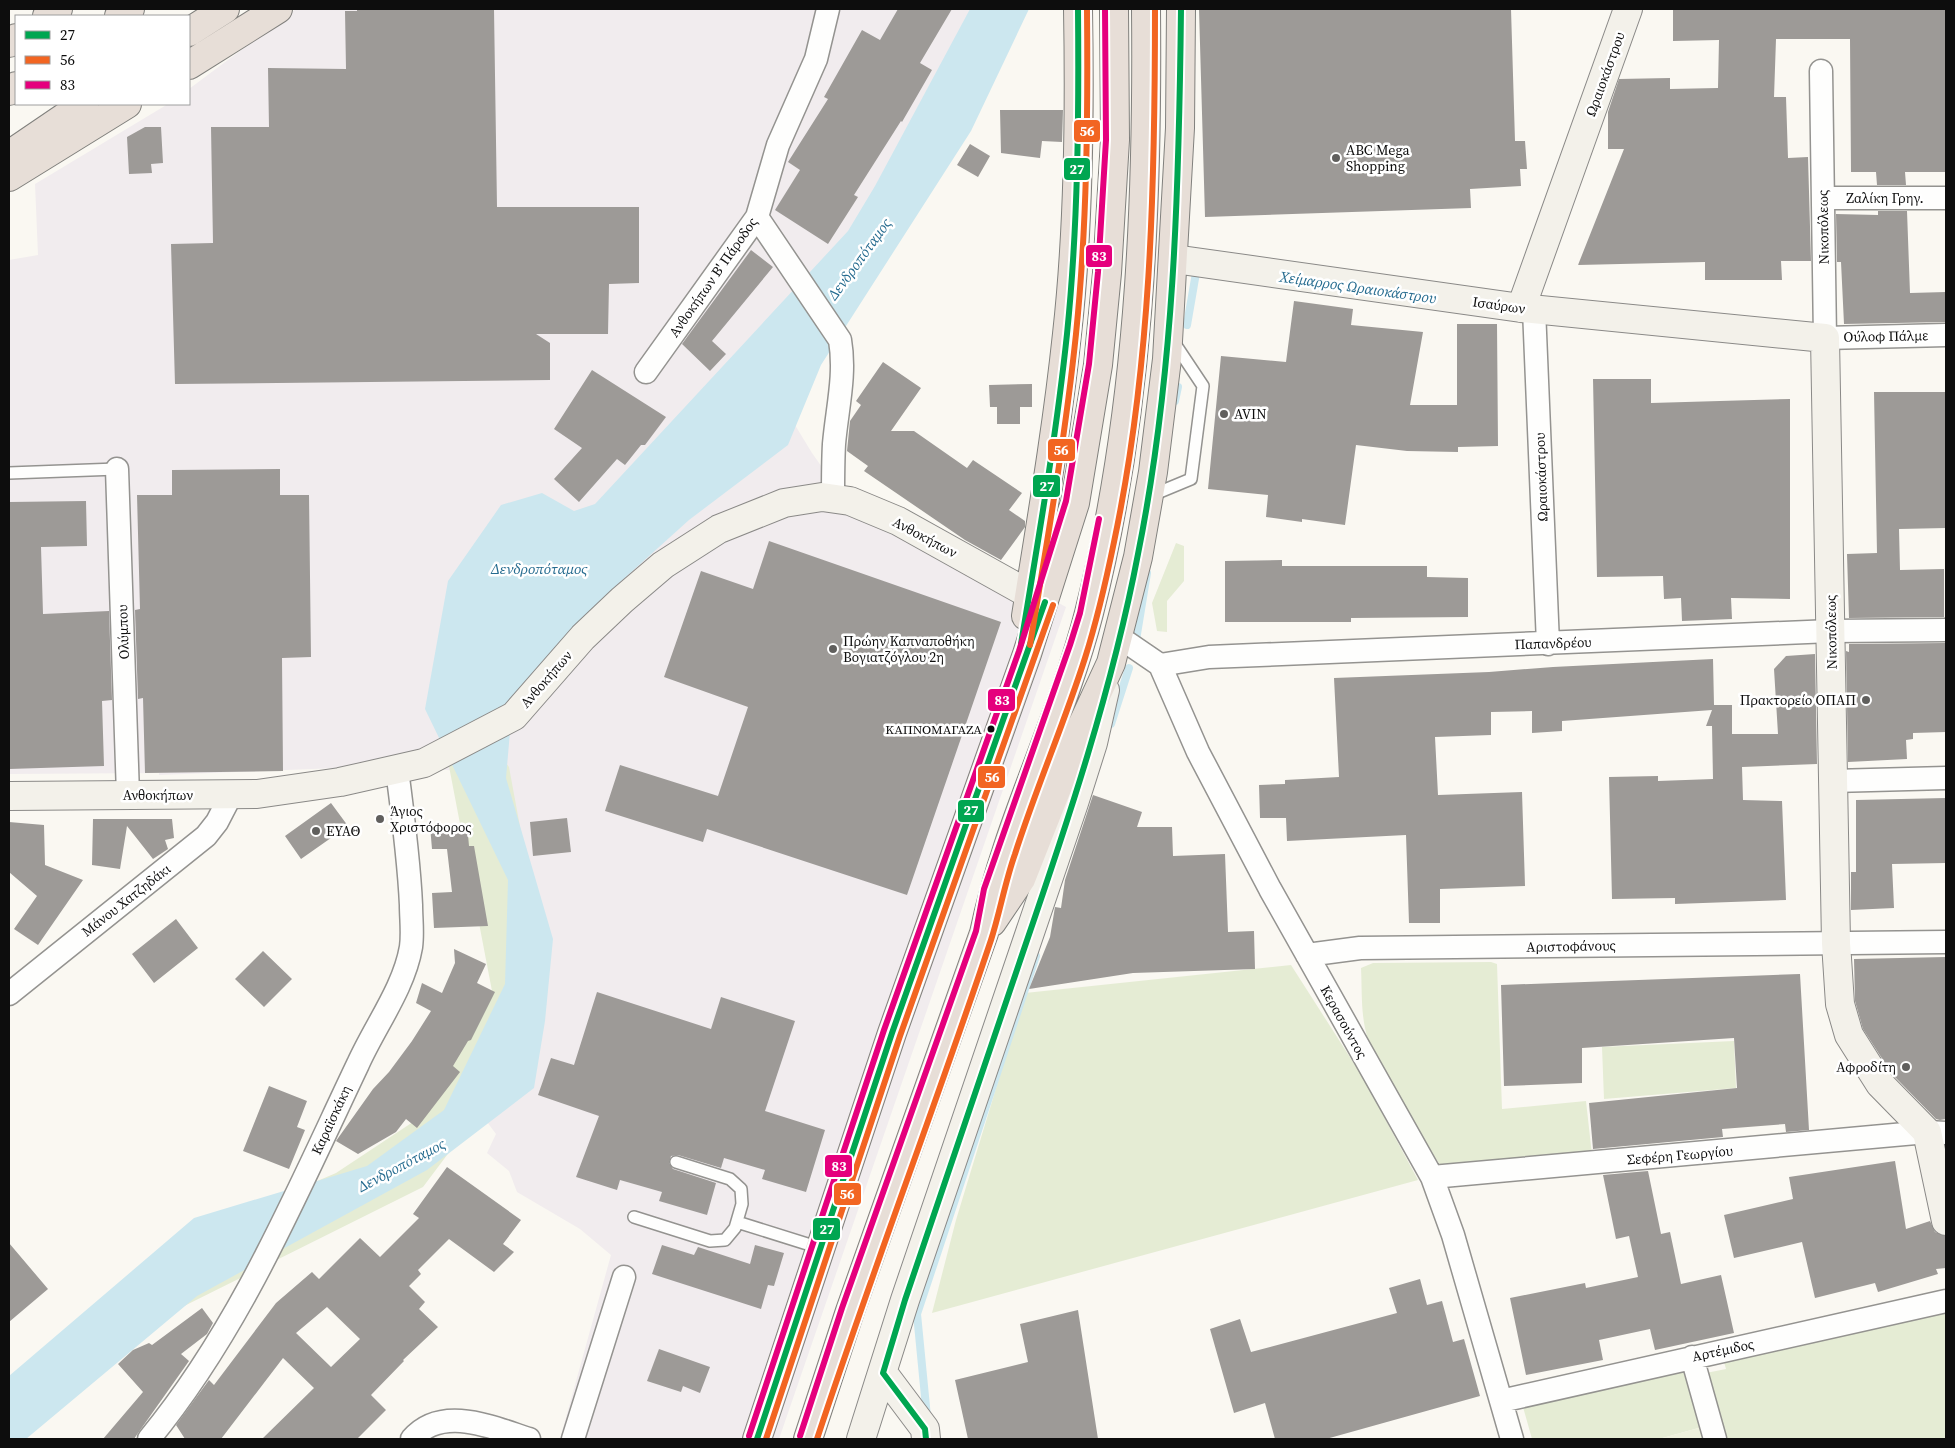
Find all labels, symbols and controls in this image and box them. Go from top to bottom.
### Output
legend [15,15,190,105]
text: 27 [60,24,75,45]
street label: Ωραιοκάστρου [1580,29,1630,119]
text: 56 [60,49,75,70]
text: 83 [60,74,75,95]
line badge: 56 [1073,119,1101,143]
text: 56 [1079,121,1095,141]
place label: ABC Mega Shopping [1346,140,1410,176]
marker: ABC Mega Shopping [1330,152,1342,164]
line badge: 27 [1063,157,1091,181]
text: 27 [1069,159,1085,179]
street label: Ζαλίκη Γρηγ. [1846,188,1924,208]
street label: Νικοπόλεως [1812,189,1834,265]
street label: Ανθοκήπων Β' Πάροδος [664,213,762,341]
water label: Δενδροπόταμος [822,213,896,305]
line badge: 83 [1085,244,1113,268]
text: 83 [1091,246,1107,266]
water label: Χείμαρρος Ωραιοκάστρου [1277,265,1438,308]
street label: Ισαύρων [1471,291,1527,319]
street label: Ούλοφ Πάλμε [1843,325,1929,347]
place label: AVIN [1234,404,1267,424]
marker: AVIN [1218,408,1230,420]
street label: Ωραιοκάστρου [1529,432,1553,522]
line badge: 56 [1047,438,1076,462]
text: 56 [1053,440,1069,460]
line badge: 27 [1032,474,1061,498]
text: 27 [1039,476,1055,496]
street label: Ανθοκήπων [889,512,961,562]
water label: Δενδροπόταμος [490,558,588,579]
street label: Νικοπόλεως [1820,594,1842,670]
street label: Ολύμπου [112,604,134,660]
place label: Πρώην Καπναποθήκη Βογιατζόγλου 2η [843,631,975,667]
street label: Παπανδρέου [1514,632,1592,654]
marker: Πρώην Καπναποθήκη Βογιατζόγλου 2η [827,643,839,655]
street label: Ανθοκήπων [515,646,577,712]
line badge: 83 [987,688,1016,712]
text: 83 [994,690,1010,710]
place label: Πρακτορείο ΟΠΑΠ [1740,690,1856,710]
marker: Πρακτορείο ΟΠΑΠ [1860,694,1872,706]
place label: ΚΑΠΝΟΜΑΓΑΖΑ [885,721,982,738]
marker: ΚΑΠΝΟΜΑΓΑΖΑ [986,724,996,734]
line badge: 56 [977,765,1006,789]
text: 56 [984,767,1000,787]
street label: Ανθοκήπων [123,785,193,805]
line badge: 27 [957,799,985,823]
text: 27 [963,800,979,820]
place label: Άγιος Χριστόφορος [390,801,472,837]
marker: Άγιος Χριστόφορος [374,813,386,825]
place label: ΕΥΑΘ [326,821,361,841]
marker: ΕΥΑΘ [310,825,322,837]
street label: Μάνου Χατζηδάκι [77,859,175,941]
street label: Αριστοφάνoυς [1526,935,1616,957]
street label: Κερασούντος [1316,982,1372,1062]
place label: Αφροδίτη [1836,1057,1896,1077]
marker: Αφροδίτη [1900,1061,1912,1073]
street label: Καραϊσκάκη [306,1082,356,1158]
water label: Δενδροπόταμος [353,1133,449,1197]
street label: Σεφέρη Γεωργίου [1626,1140,1734,1170]
line badge: 83 [824,1154,853,1178]
text: 83 [831,1156,847,1176]
line badge: 56 [833,1182,862,1206]
text: 56 [839,1184,855,1204]
line badge: 27 [812,1217,841,1241]
text: 27 [819,1219,835,1239]
street label: Αρτέμιδος [1690,1334,1756,1366]

